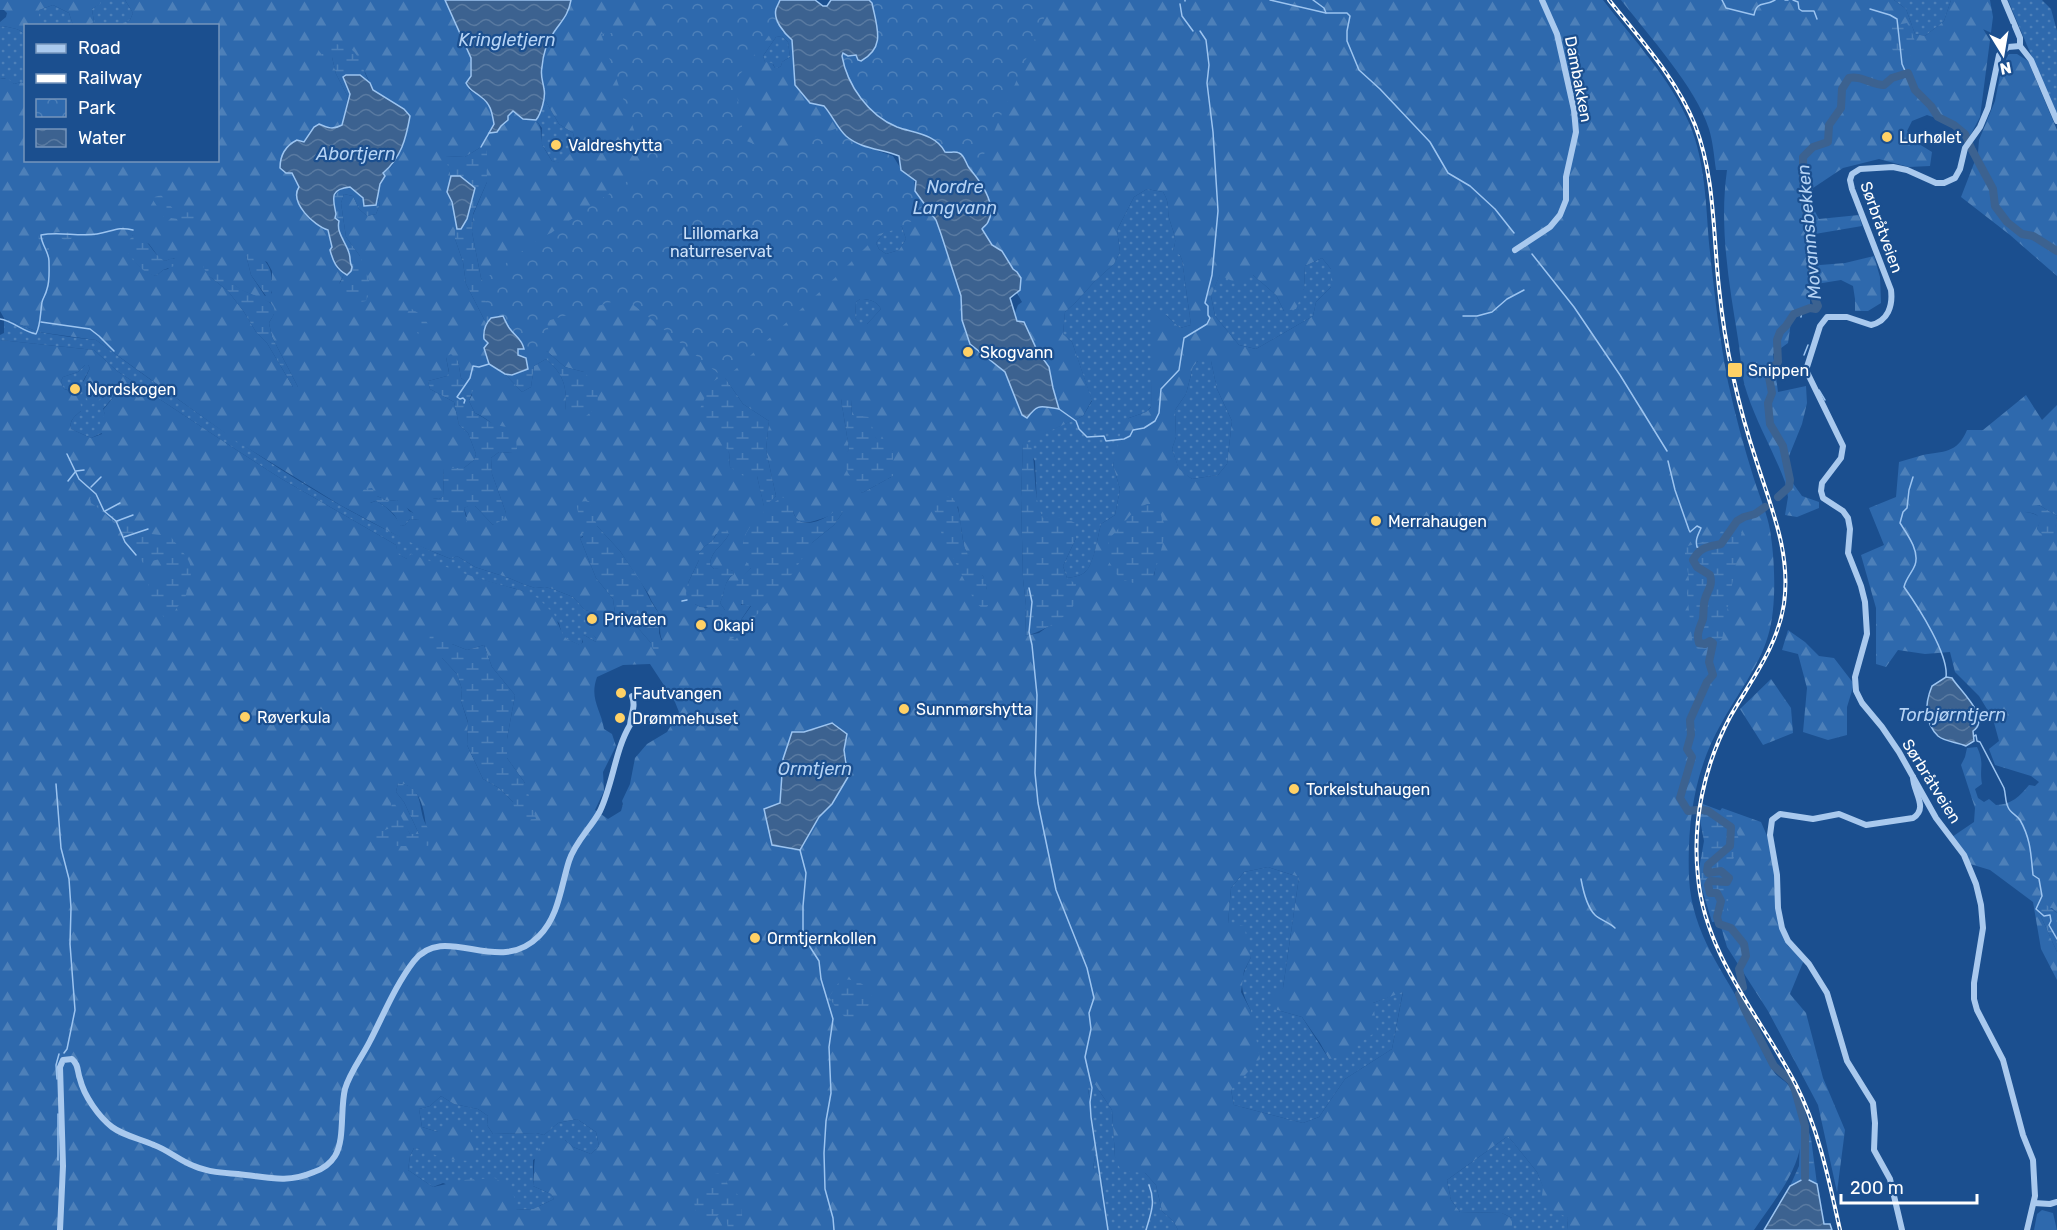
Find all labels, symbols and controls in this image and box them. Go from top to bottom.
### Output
legend [24,24,219,162]
north arrow [1973,24,2033,84]
water label: Kringletjern [458,29,556,51]
street label: Dambakken [1561,34,1596,124]
text: Road [78,37,121,59]
text: N [1998,58,2013,79]
text: Railway [78,67,142,89]
text: Park [78,97,116,119]
text: Water [78,127,126,149]
place label: Lurhølet [1899,128,1961,147]
marker: Lurhølet [1880,130,1894,144]
place label: Valdreshytta [568,136,663,155]
marker: Valdreshytta [549,138,563,152]
water label: Abortjern [315,143,396,165]
water label: Movannsbekken [1792,164,1826,300]
water label: Nordre Langvann [913,176,997,219]
street label: Sørbråtveien [1856,179,1907,275]
park label: Lillomarka naturreservat [670,224,772,261]
place label: Skogvann [980,343,1053,362]
marker: Skogvann [961,345,975,359]
marker: Snippen [1726,361,1744,379]
place label: Snippen [1748,361,1809,380]
place label: Nordskogen [87,380,176,399]
marker: Nordskogen [68,382,82,396]
place label: Merrahaugen [1388,512,1487,531]
marker: Merrahaugen [1369,514,1383,528]
place label: Privaten [604,610,666,629]
marker: Privaten [585,612,599,626]
place label: Okapi [713,616,754,635]
marker: Okapi [694,618,708,632]
place label: Fautvangen [633,684,722,703]
marker: Fautvangen [614,686,628,700]
place label: Sunnmørshytta [916,700,1032,719]
marker: Sunnmørshytta [897,702,911,716]
water label: Torbjørntjern [1898,704,2006,726]
place label: Røverkula [257,708,330,727]
place label: Drømmehuset [632,709,738,728]
marker: Røverkula [238,710,252,724]
marker: Drømmehuset [613,711,627,725]
street label: Sørbråtveien [1898,736,1965,827]
water label: Ormtjern [778,758,852,780]
place label: Torkelstuhaugen [1306,780,1430,799]
marker: Torkelstuhaugen [1287,782,1301,796]
place label: Ormtjernkollen [767,929,877,948]
marker: Ormtjernkollen [748,931,762,945]
scale bar [1841,1167,1978,1205]
text: 200 m [1850,1177,1904,1199]

